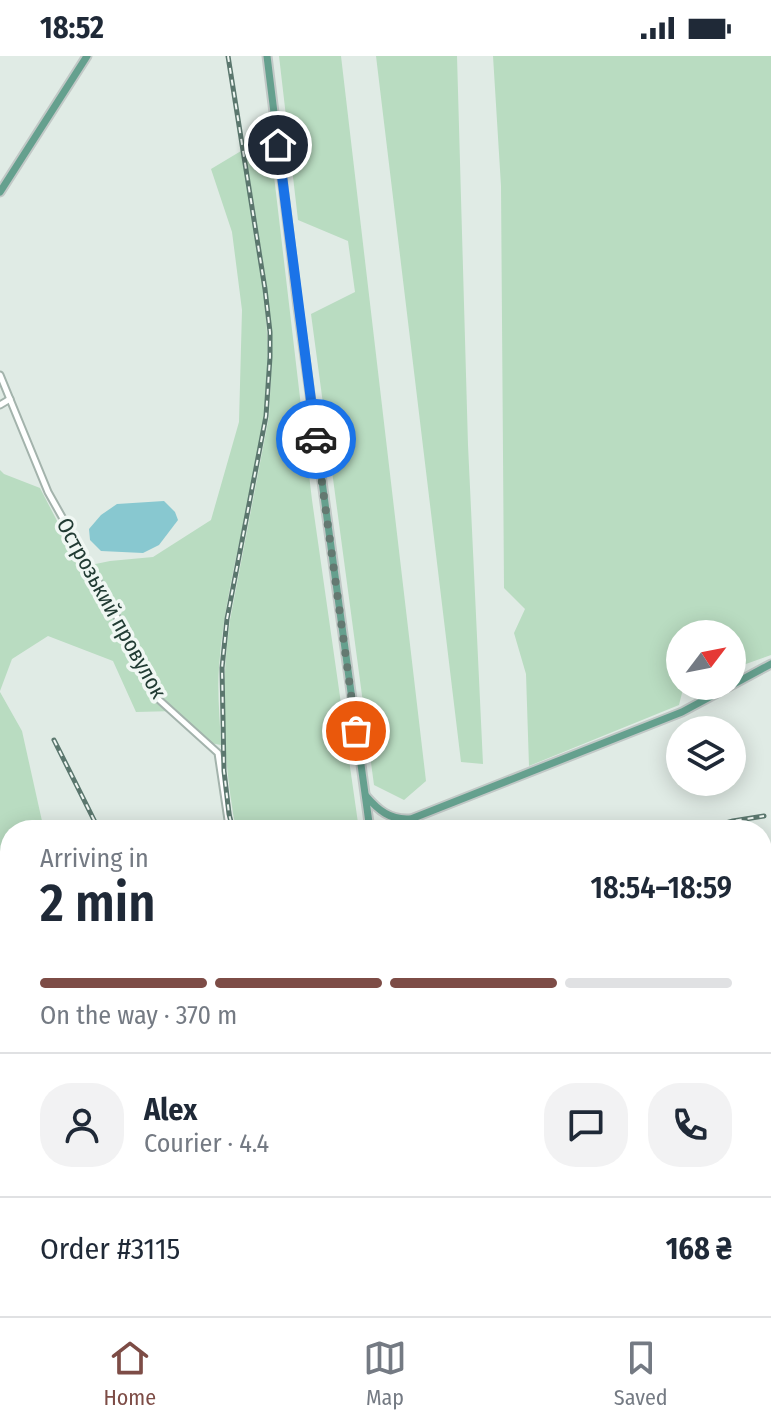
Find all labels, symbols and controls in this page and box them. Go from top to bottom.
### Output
text: 18:52 [40,10,104,46]
pin [244,111,312,179]
icon: home [256,123,300,167]
courier [276,399,356,479]
icon: car [294,417,338,461]
street label: Острозький провулок [51,513,173,704]
north arrow [666,620,746,700]
map controls [666,620,746,796]
pin [322,697,390,765]
icon: bag [334,709,378,753]
button: layers [666,716,746,796]
text: Arriving in [40,843,149,874]
text: 18:54–18:59 [591,870,732,906]
text: 2 min [40,872,156,935]
text: On the way · 370 m [40,1000,237,1031]
button: person [40,1083,124,1167]
button: chat [544,1083,628,1167]
button: phone [648,1083,732,1167]
text: Alex [144,1092,197,1128]
text: Courier · 4.4 [144,1128,269,1159]
text: Order #3115 [40,1231,180,1267]
text: 168 ₴ [666,1231,732,1267]
tab: Home [103,1336,156,1411]
tab: Map [363,1336,407,1411]
tab: Saved [614,1336,668,1411]

